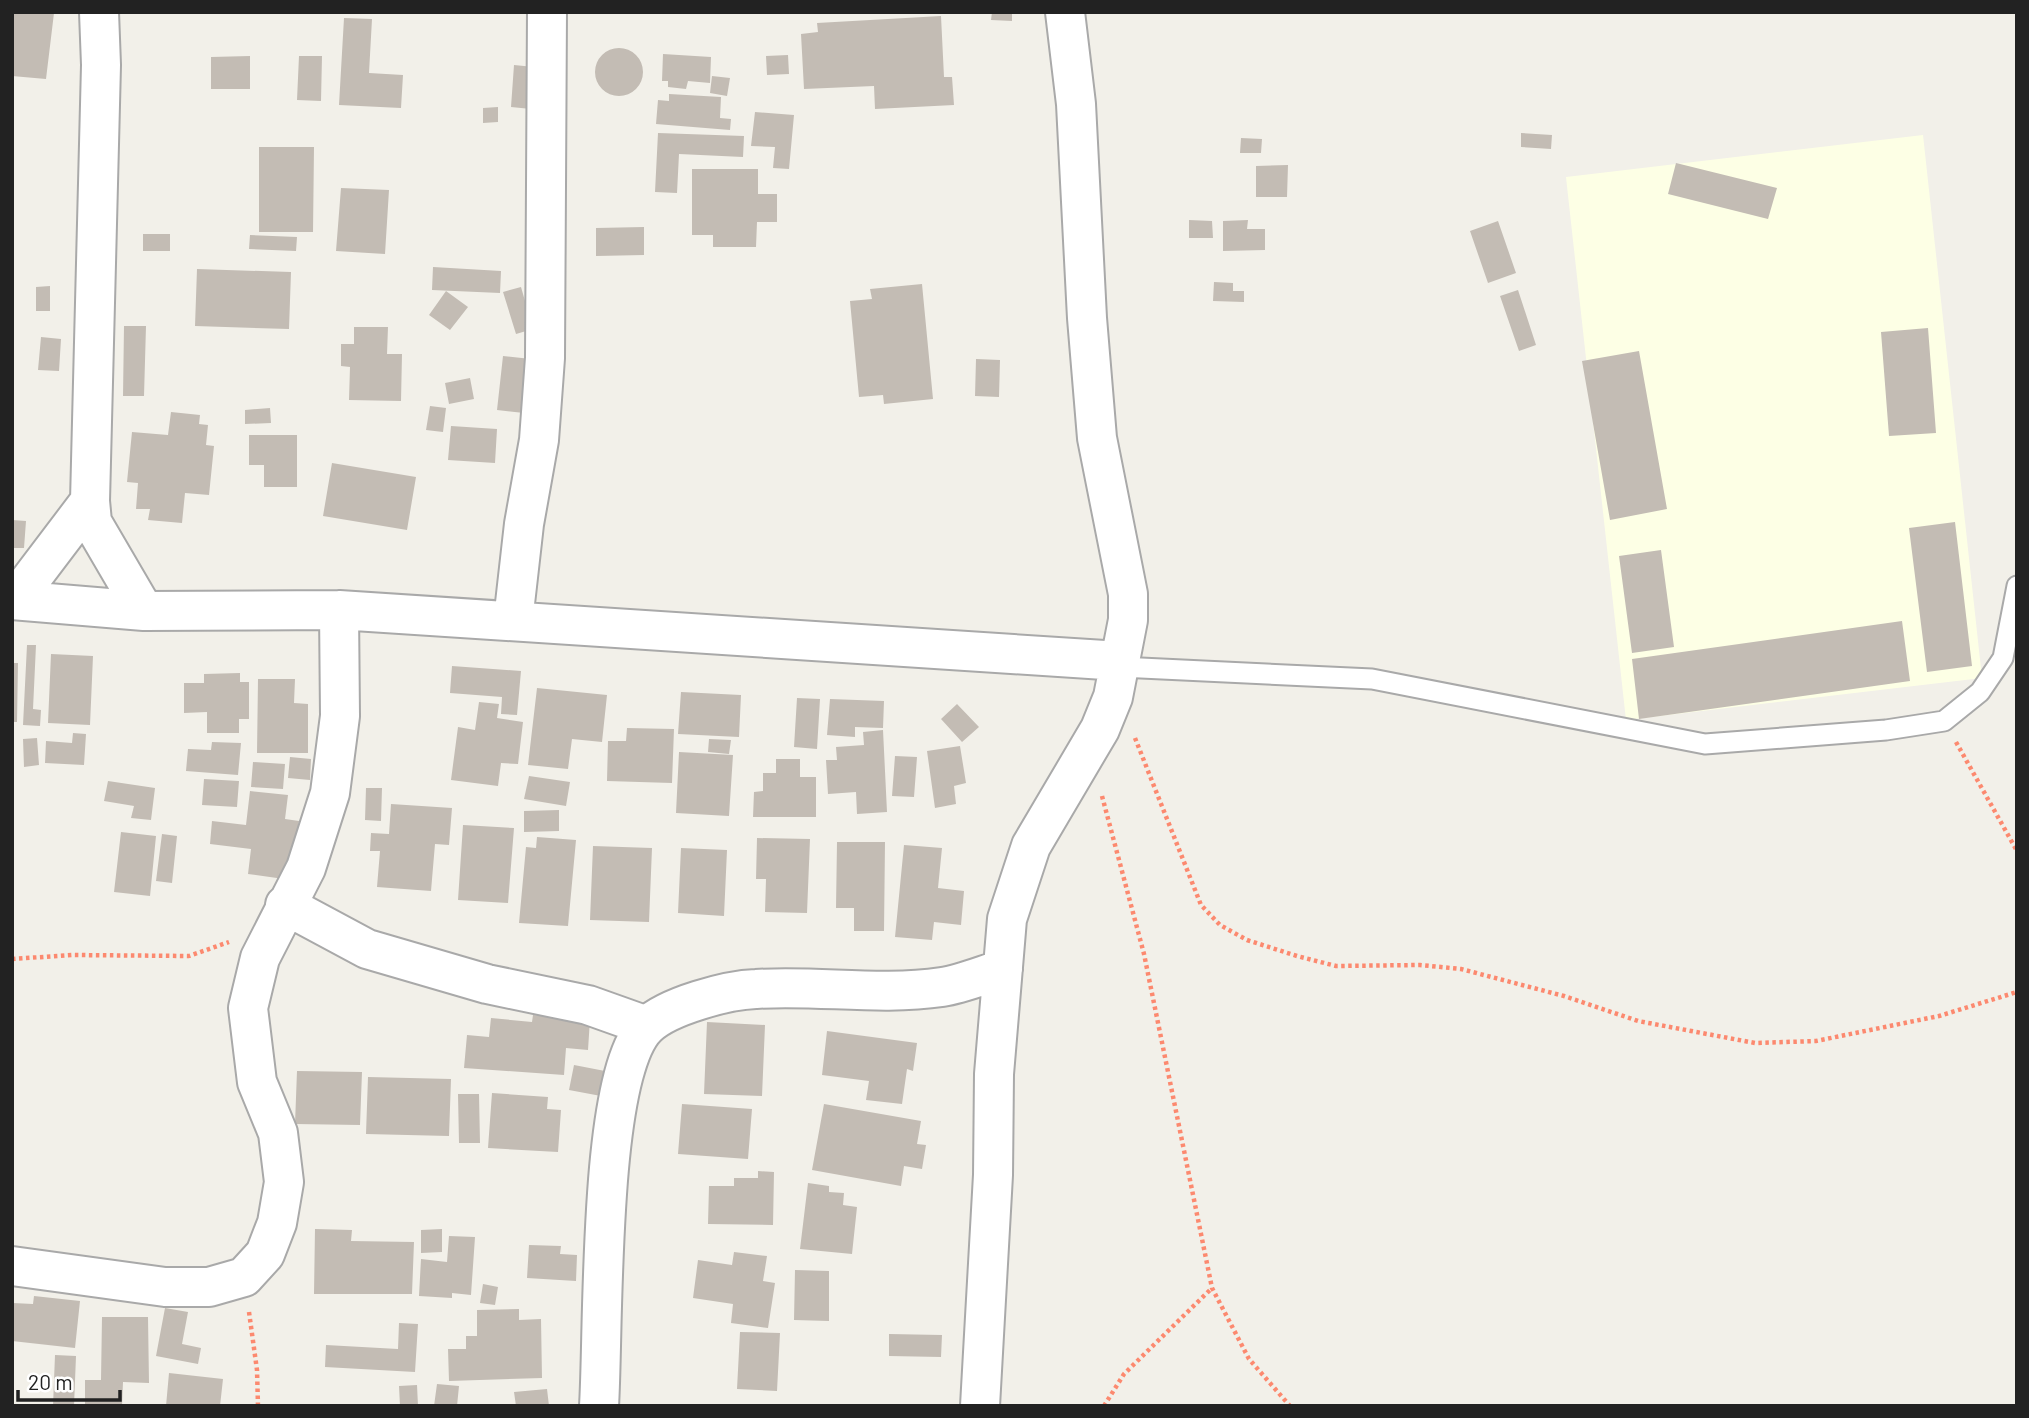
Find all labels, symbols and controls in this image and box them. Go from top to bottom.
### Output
scale bar [18,1358,119,1402]
text: 20 m [28,1369,73,1394]

